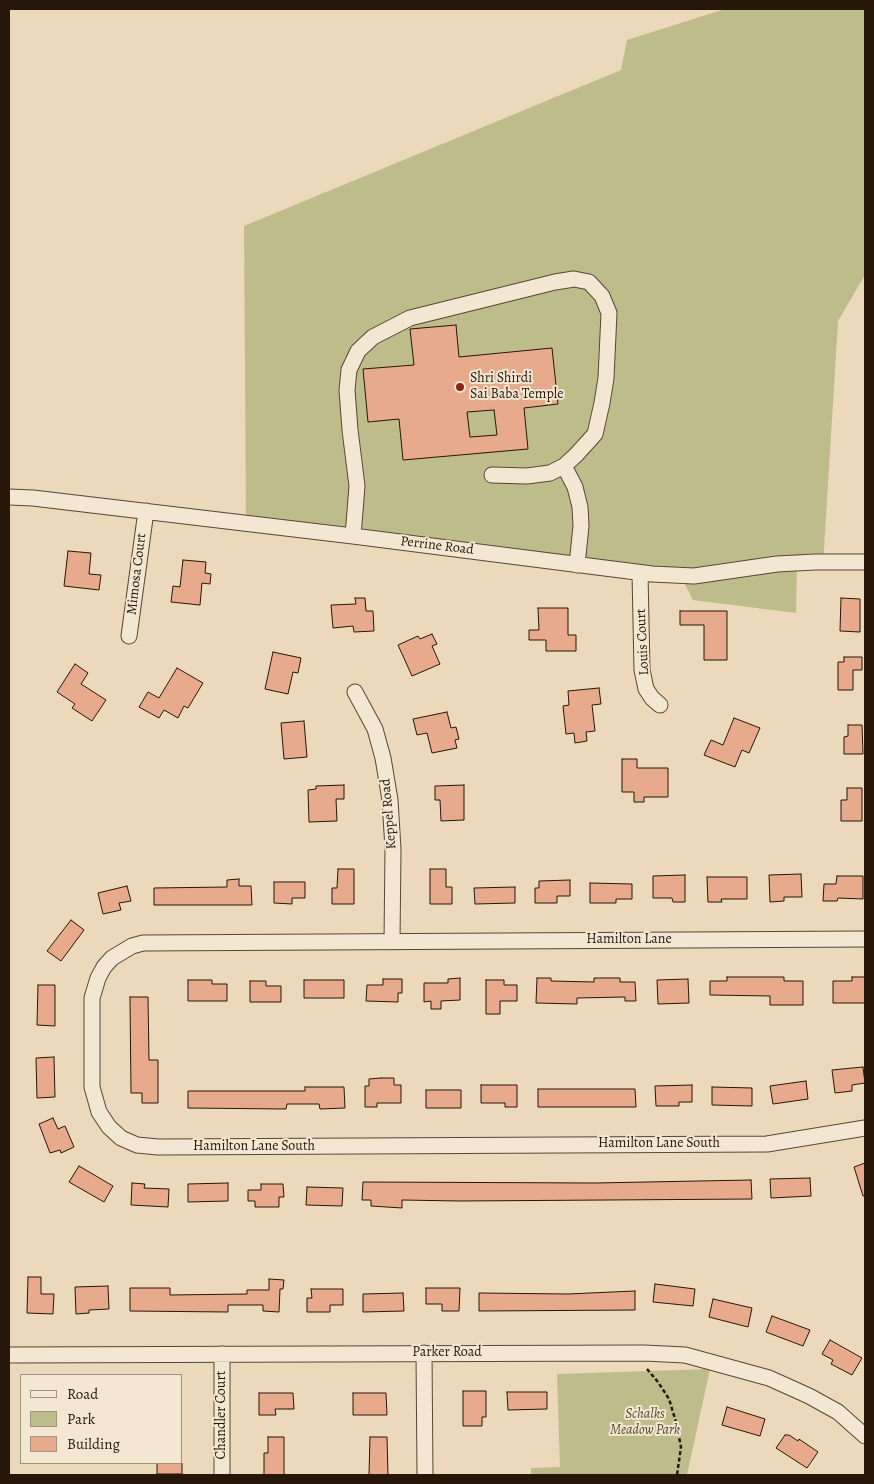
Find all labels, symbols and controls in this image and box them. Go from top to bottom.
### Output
place label: Shri Shirdi Sai Baba Temple [470,371,563,404]
marker: Shri Shirdi Sai Baba Temple [454,381,466,393]
street label: Mimosa Court [124,532,150,616]
street label: Perrine Road [399,533,475,559]
street label: Louis Court [633,608,653,676]
street label: Keppel Road [378,778,400,850]
street label: Hamilton Lane [586,932,672,948]
street label: Hamilton Lane South [598,1136,720,1152]
street label: Hamilton Lane South [193,1139,315,1155]
street label: Parker Road [412,1345,482,1361]
street label: Chandler Court [214,1371,230,1459]
legend [20,1374,182,1464]
text: Road [67,1384,98,1404]
park label: Schalks Meadow Park [610,1407,680,1440]
text: Park [67,1409,95,1429]
text: Building [67,1434,120,1454]

